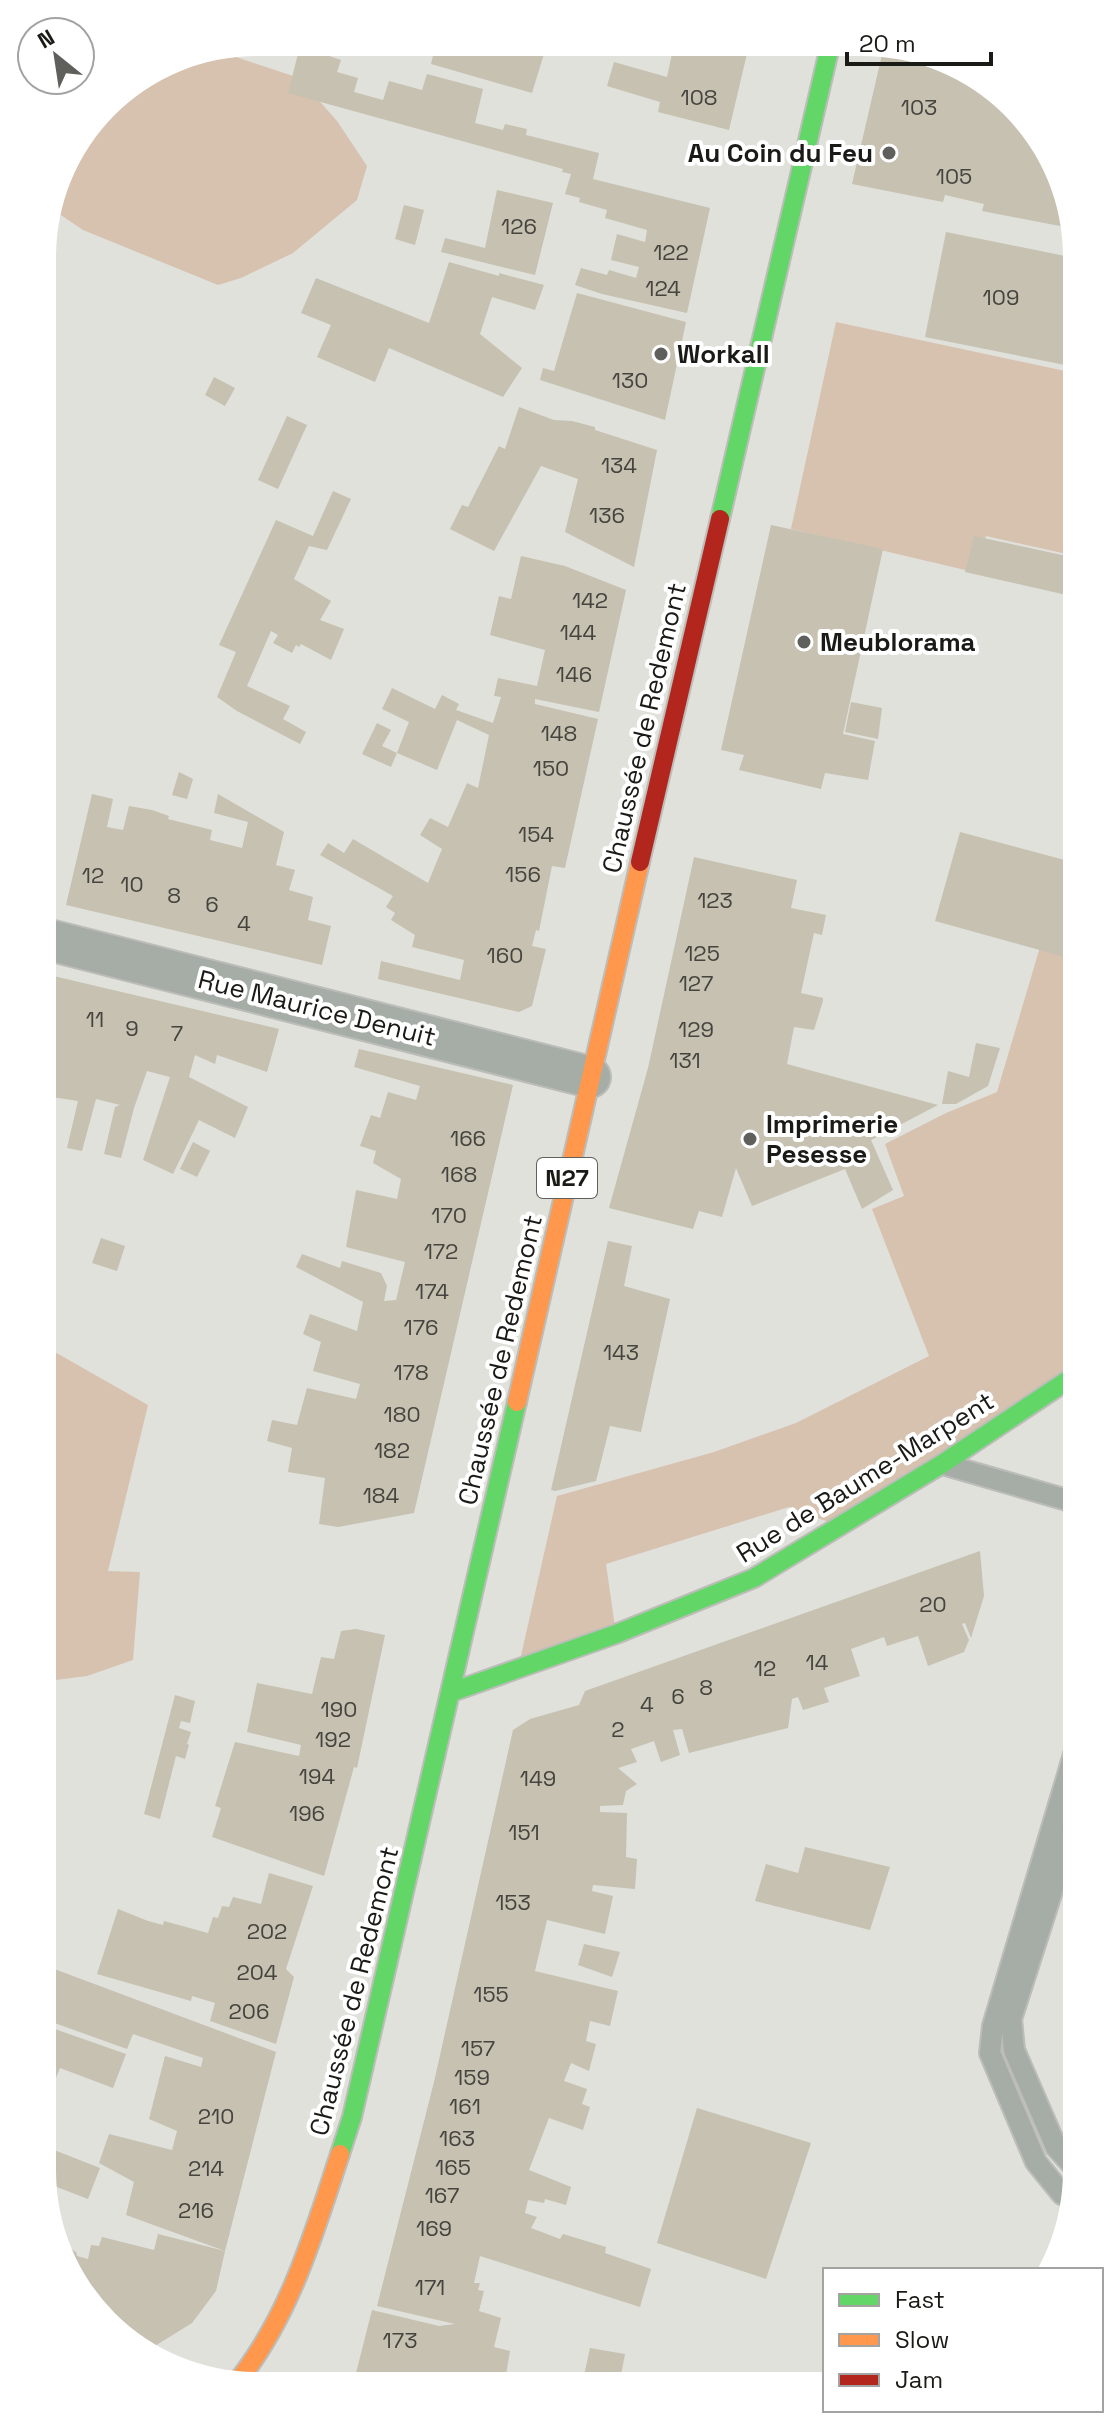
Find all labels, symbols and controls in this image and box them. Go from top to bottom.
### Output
north arrow [16,16,96,96]
scale bar [847,16,991,66]
text: N [33,23,59,54]
text: 20 m [859,28,916,59]
house number: 108 [680,83,718,111]
house number: 103 [901,93,937,121]
place label: Au Coin du Feu [688,136,873,170]
marker: Au Coin du Feu [880,144,898,162]
house number: 105 [936,162,972,190]
house number: 126 [501,212,537,240]
house number: 122 [653,238,689,266]
house number: 124 [645,274,681,302]
house number: 109 [983,283,1019,311]
place label: Workall [677,337,770,371]
marker: Workall [652,345,670,363]
house number: 130 [612,366,648,394]
house number: 134 [601,451,637,479]
house number: 136 [589,501,625,529]
street label: Chaussée de Redemont [594,580,694,876]
house number: 142 [572,586,608,614]
house number: 144 [560,618,597,646]
place label: Meublorama [820,625,976,659]
marker: Meublorama [795,633,813,651]
house number: 146 [556,660,592,688]
house number: 148 [541,719,577,747]
house number: 150 [533,754,569,782]
house number: 154 [518,820,554,848]
house number: 156 [505,860,541,888]
house number: 12 [82,861,104,889]
house number: 10 [120,870,144,898]
house number: 8 [167,881,181,909]
house number: 123 [697,886,733,914]
house number: 6 [205,890,219,918]
house number: 4 [237,909,251,937]
house number: 125 [684,939,720,967]
house number: 160 [487,941,523,969]
street label: Rue Maurice Denuit [195,962,439,1054]
house number: 127 [679,969,713,997]
house number: 11 [86,1005,104,1033]
house number: 9 [125,1014,139,1042]
house number: 129 [678,1015,714,1043]
house number: 7 [171,1019,183,1047]
house number: 131 [669,1046,701,1074]
place label: Imprimerie Pesesse [766,1107,898,1171]
house number: 166 [450,1124,486,1152]
marker: Imprimerie Pesesse [741,1130,759,1148]
road number: N27 [537,1158,597,1198]
house number: 168 [441,1160,477,1188]
house number: 170 [431,1201,467,1229]
street label: Chaussée de Redemont [450,1212,550,1508]
house number: 172 [424,1237,458,1265]
house number: 174 [415,1277,449,1305]
house number: 176 [404,1313,438,1341]
house number: 143 [603,1338,639,1366]
house number: 178 [393,1358,429,1386]
street label: Rue de Baume-Marpent [730,1384,1000,1570]
house number: 180 [383,1400,421,1428]
house number: 182 [374,1436,410,1464]
house number: 184 [363,1481,400,1509]
house number: 20 [919,1590,947,1618]
house number: 14 [806,1648,829,1676]
house number: 12 [754,1654,776,1682]
house number: 8 [699,1673,713,1701]
house number: 6 [671,1682,685,1710]
house number: 4 [640,1690,654,1718]
house number: 190 [321,1695,357,1723]
house number: 2 [611,1715,625,1743]
house number: 192 [315,1725,351,1753]
house number: 194 [299,1762,335,1790]
house number: 149 [520,1764,556,1792]
house number: 196 [289,1799,325,1827]
house number: 151 [508,1818,540,1846]
street label: Chaussée de Redemont [302,1843,406,2139]
house number: 153 [495,1888,531,1916]
house number: 202 [247,1917,287,1945]
house number: 204 [236,1958,278,1986]
house number: 155 [473,1980,509,2008]
house number: 206 [229,1997,269,2025]
house number: 157 [461,2034,495,2062]
house number: 159 [454,2063,490,2091]
house number: 161 [449,2092,481,2120]
house number: 210 [198,2102,234,2130]
house number: 163 [439,2124,475,2152]
house number: 165 [435,2153,471,2181]
house number: 214 [188,2154,224,2182]
house number: 167 [425,2181,459,2209]
house number: 216 [178,2196,214,2224]
house number: 169 [416,2214,452,2242]
legend [823,2268,1103,2412]
house number: 171 [415,2273,445,2301]
text: Fast [895,2284,945,2315]
text: Slow [895,2324,949,2355]
house number: 173 [383,2326,417,2354]
text: Jam [895,2364,943,2395]

